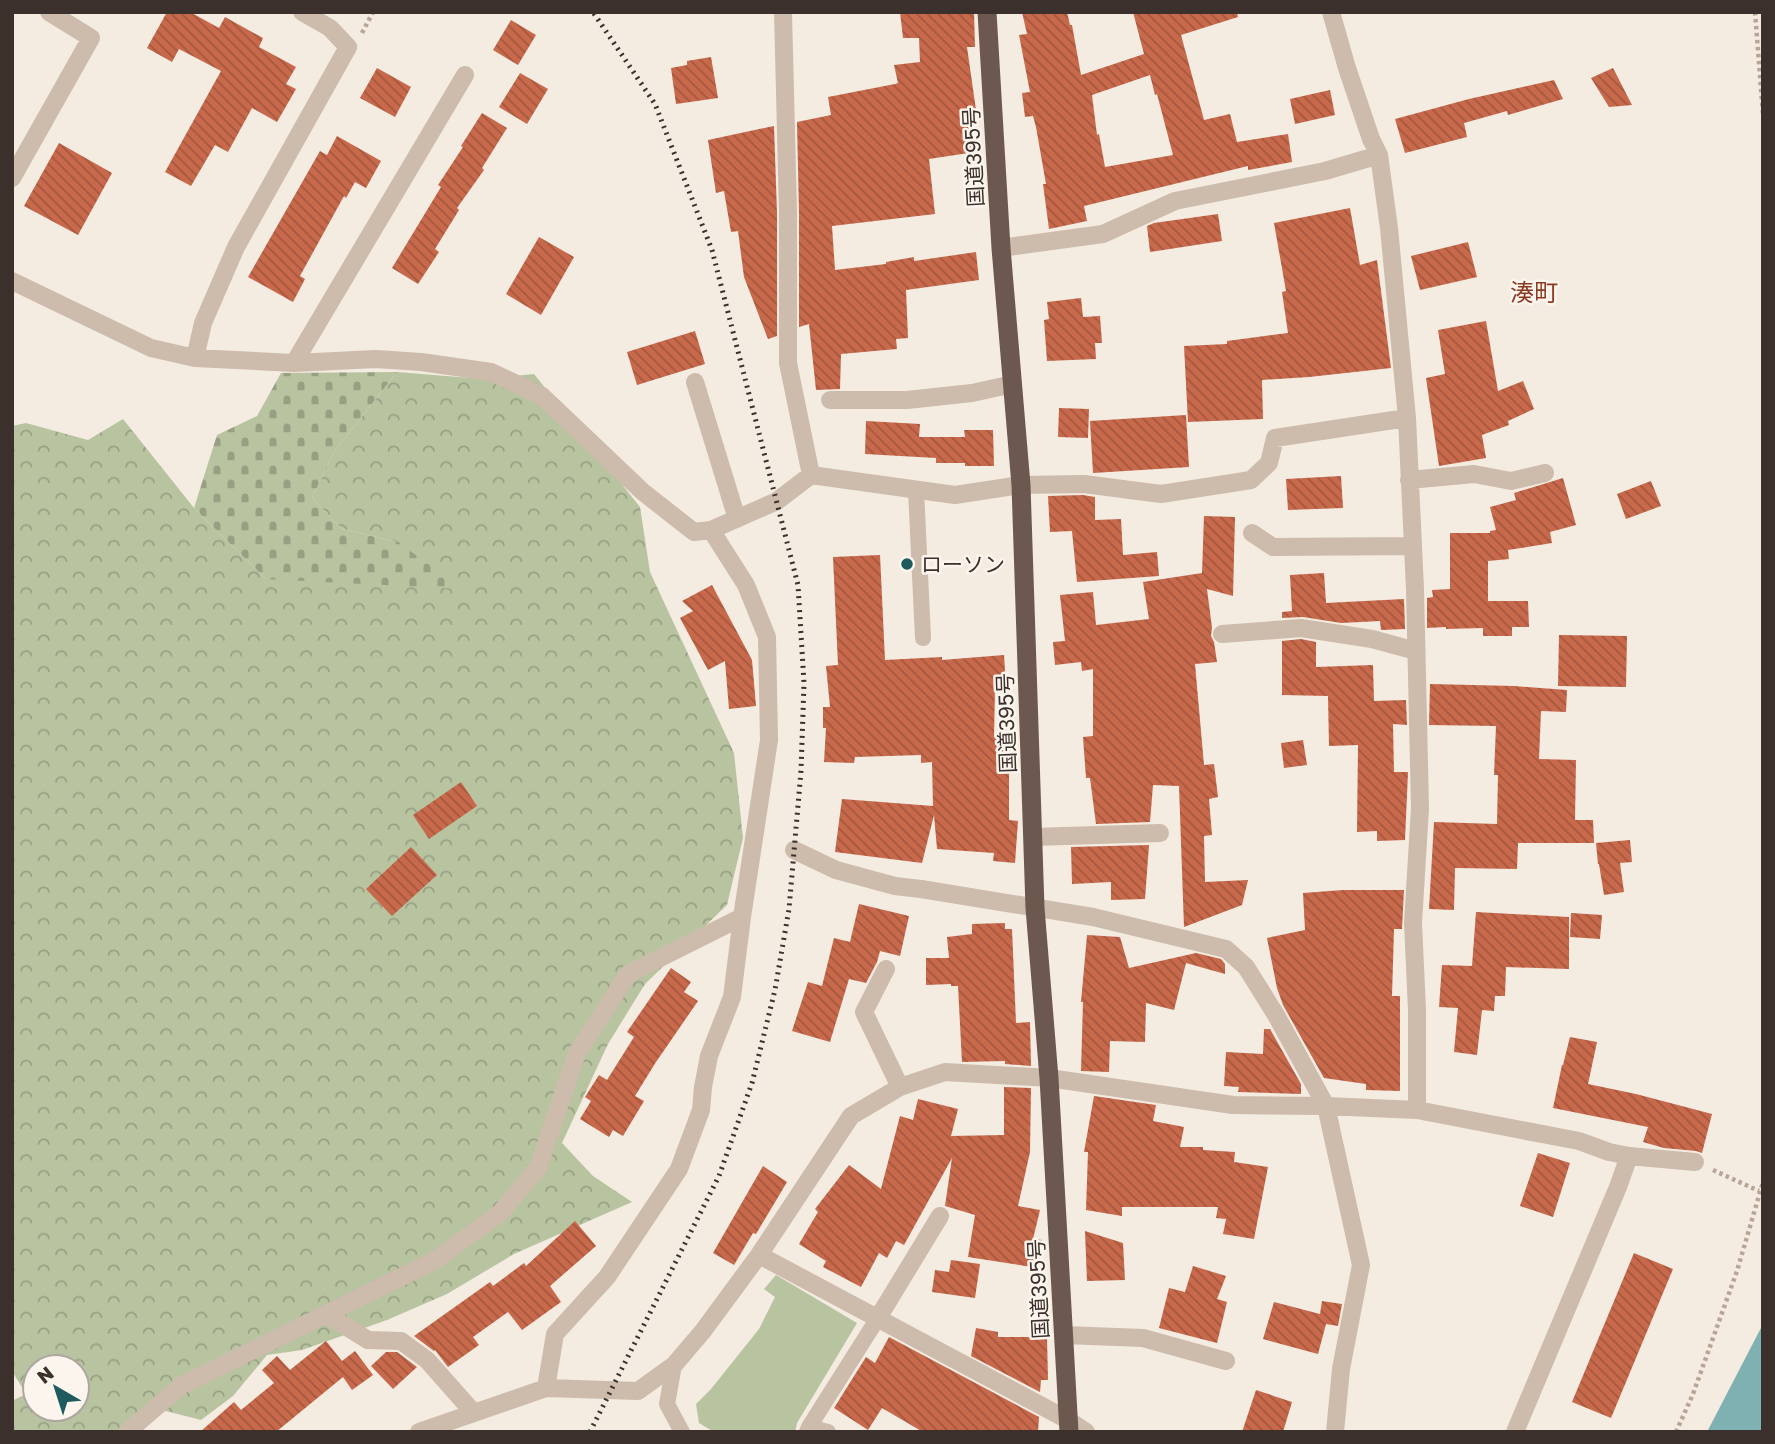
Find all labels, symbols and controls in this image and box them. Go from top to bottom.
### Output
street label: 国道395号 [957,106,989,208]
district label: 湊町 [1510,277,1558,306]
place label: ローソン [921,551,1005,577]
marker: ローソン [899,556,915,572]
street label: 国道395号 [991,672,1021,774]
street label: 国道395号 [1022,1238,1054,1340]
north arrow [21,1353,91,1423]
text: N [32,1361,58,1388]

